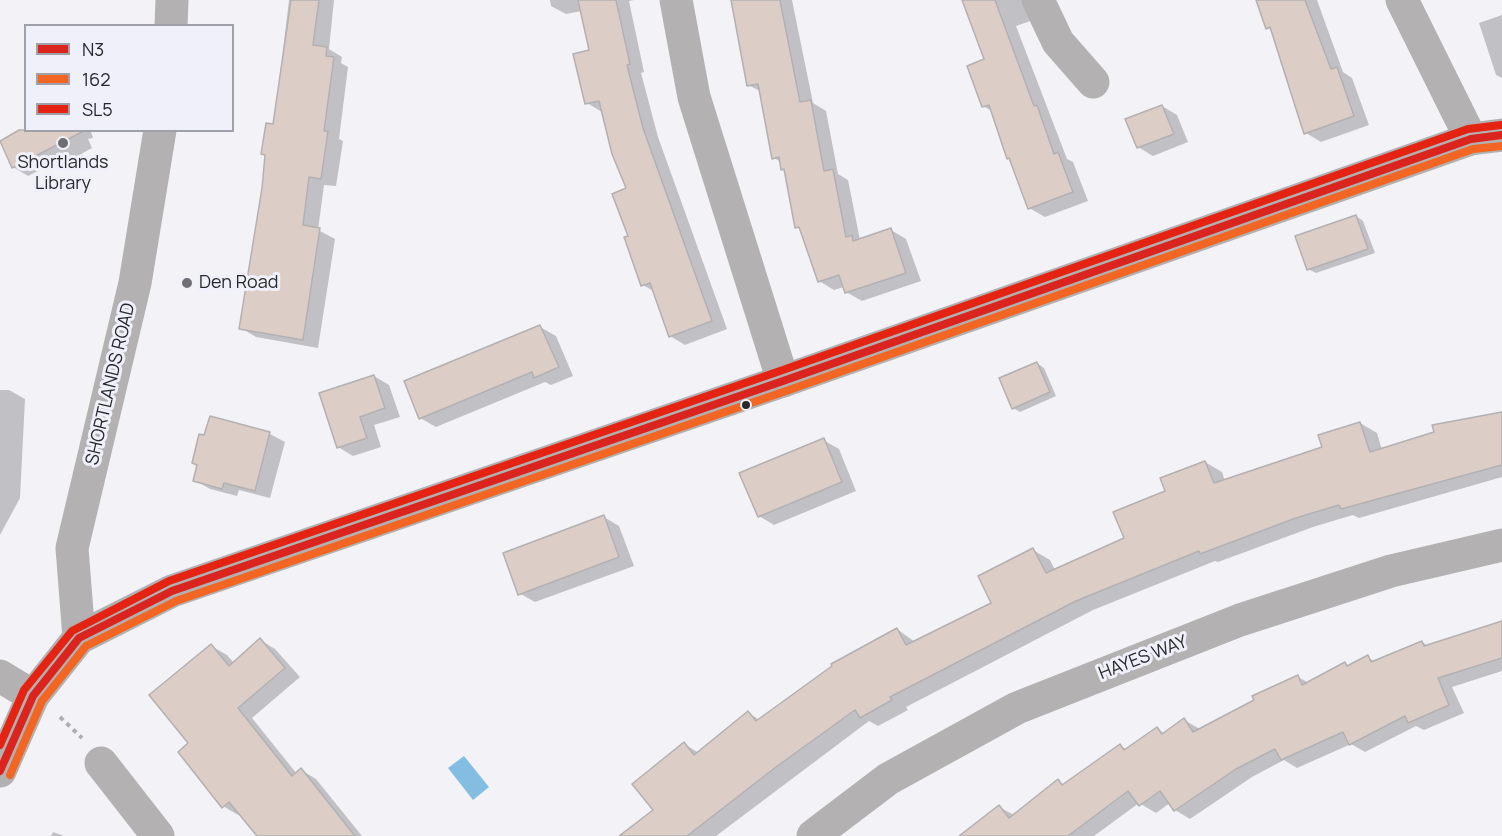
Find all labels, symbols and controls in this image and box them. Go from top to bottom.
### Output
legend [24,24,234,132]
text: N3 [82,37,104,61]
text: 162 [82,67,110,91]
text: SL5 [82,97,113,121]
marker: Shortlands Library [56,136,70,150]
place label: Shortlands Library [17,152,109,195]
place label: Den Road [199,272,278,294]
marker: Den Road [180,276,194,290]
street label: SHORTLANDS ROAD [82,301,140,467]
unlabelled marker [740,399,752,411]
street label: HAYES WAY [1096,631,1190,685]

